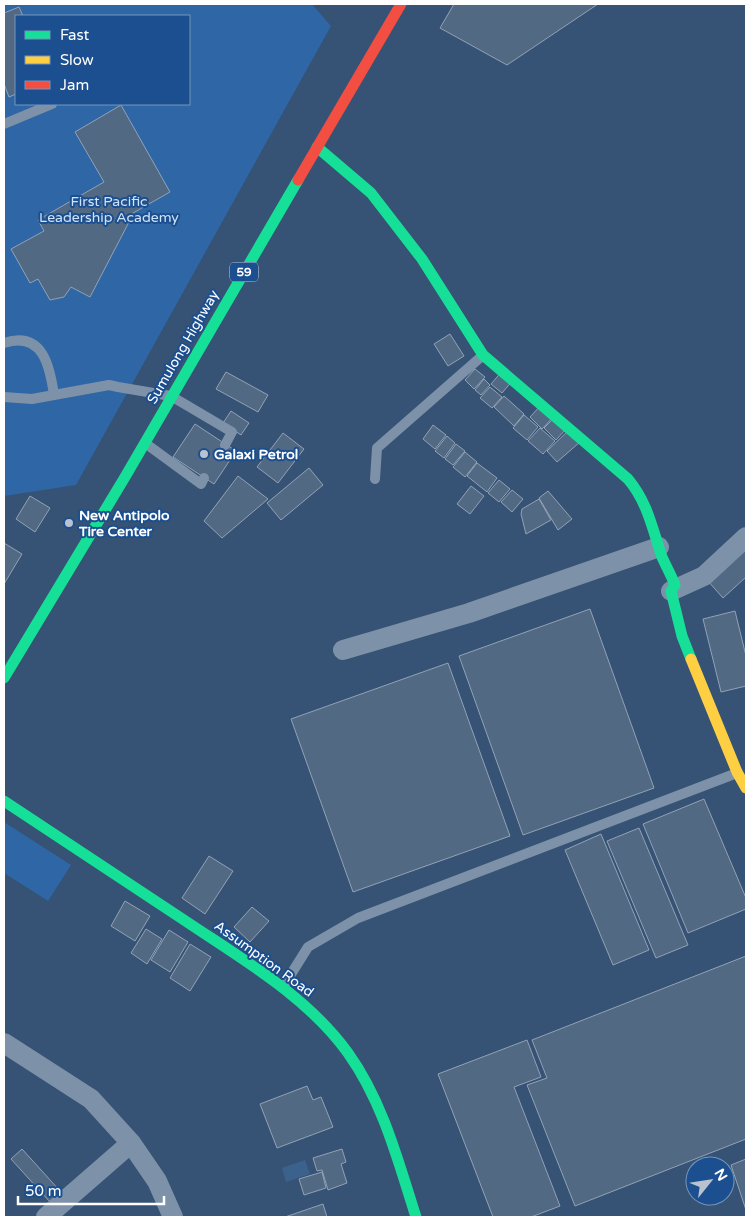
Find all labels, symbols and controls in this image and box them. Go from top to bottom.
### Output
legend [15,15,190,105]
text: Fast [60,26,90,44]
text: Slow [60,51,94,69]
text: Jam [60,76,89,94]
park label: First Pacific Leadership Academy [39,193,179,226]
road number: 59 [230,262,258,282]
street label: Sumulong Highway [143,287,223,407]
place label: Galaxi Petrol [214,446,298,463]
marker: Galaxi Petrol [198,448,210,460]
place label: New Antipolo Tire Center [78,507,170,540]
marker: New Antipolo Tire Center [63,517,75,529]
street label: Assumption Road [211,917,317,1001]
north arrow [685,1156,735,1206]
text: N [711,1166,731,1184]
scale bar [18,1174,164,1206]
text: 50 m [25,1182,62,1200]

